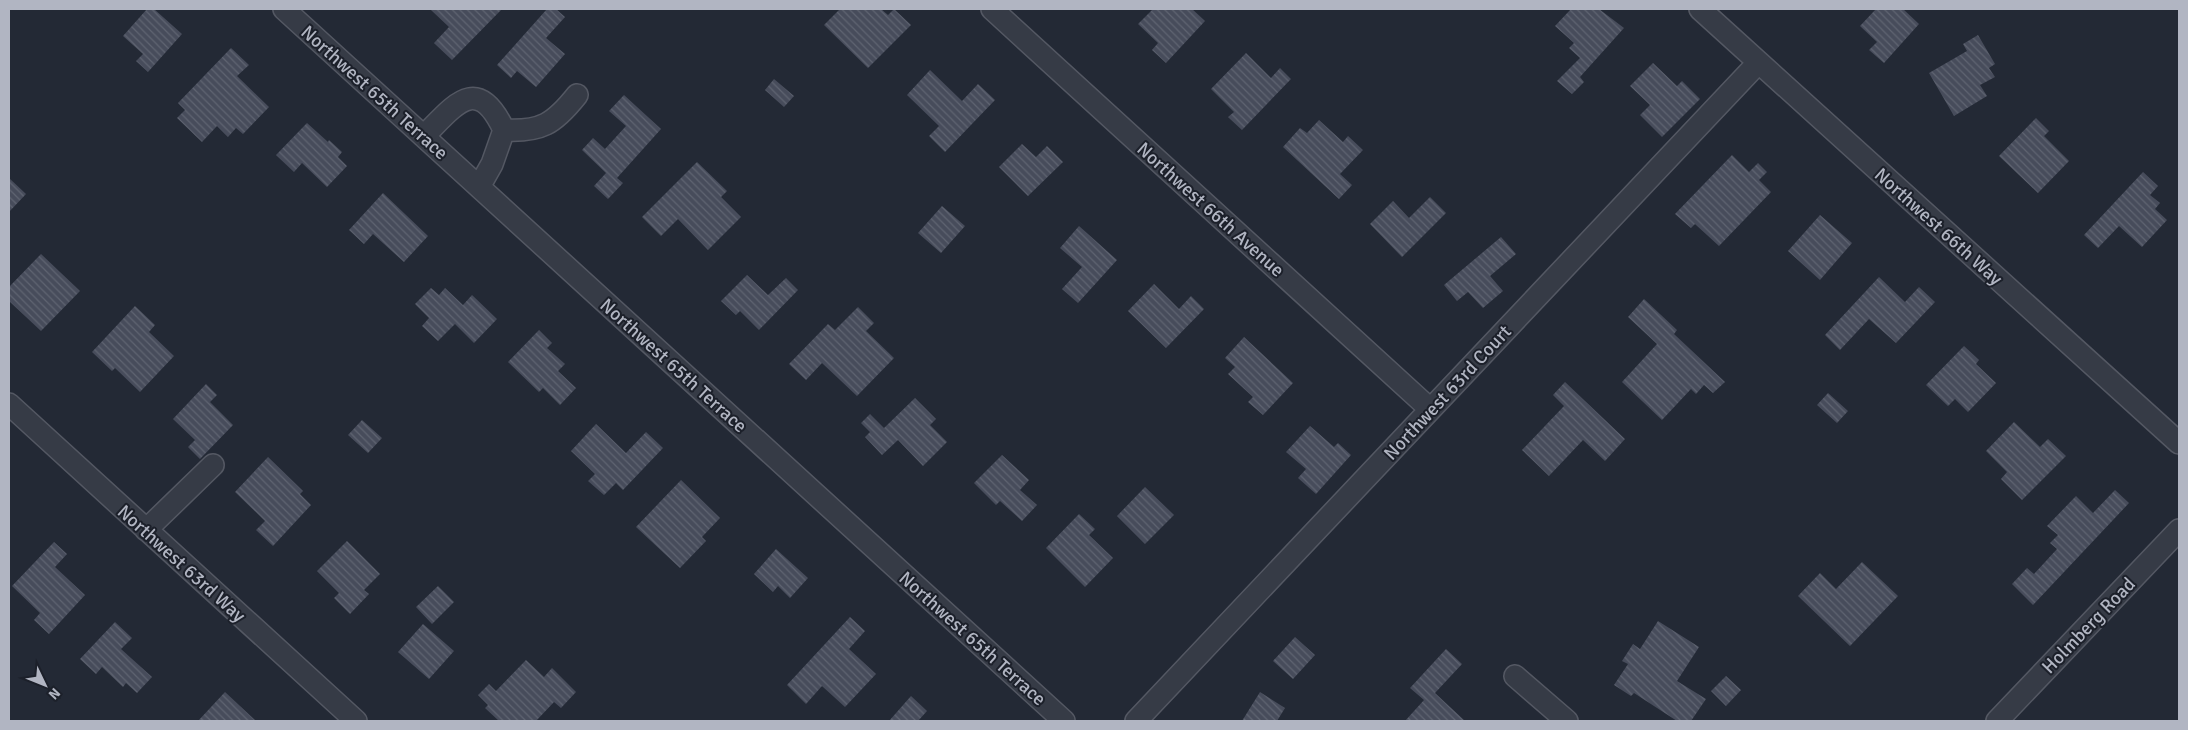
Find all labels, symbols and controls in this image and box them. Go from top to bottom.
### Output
street label: Northwest 65th Terrace [296,20,453,165]
street label: Northwest 66th Avenue [1132,137,1289,282]
street label: Northwest 66th Way [1869,163,2008,291]
street label: Northwest 65th Terrace [595,293,752,438]
street label: Northwest 63rd Court [1379,320,1517,465]
street label: Northwest 63rd Way [112,500,251,628]
street label: Northwest 65th Terrace [894,566,1051,711]
street label: Holmberg Road [2037,573,2141,679]
north arrow [20,660,70,710]
text: N [45,684,64,703]

